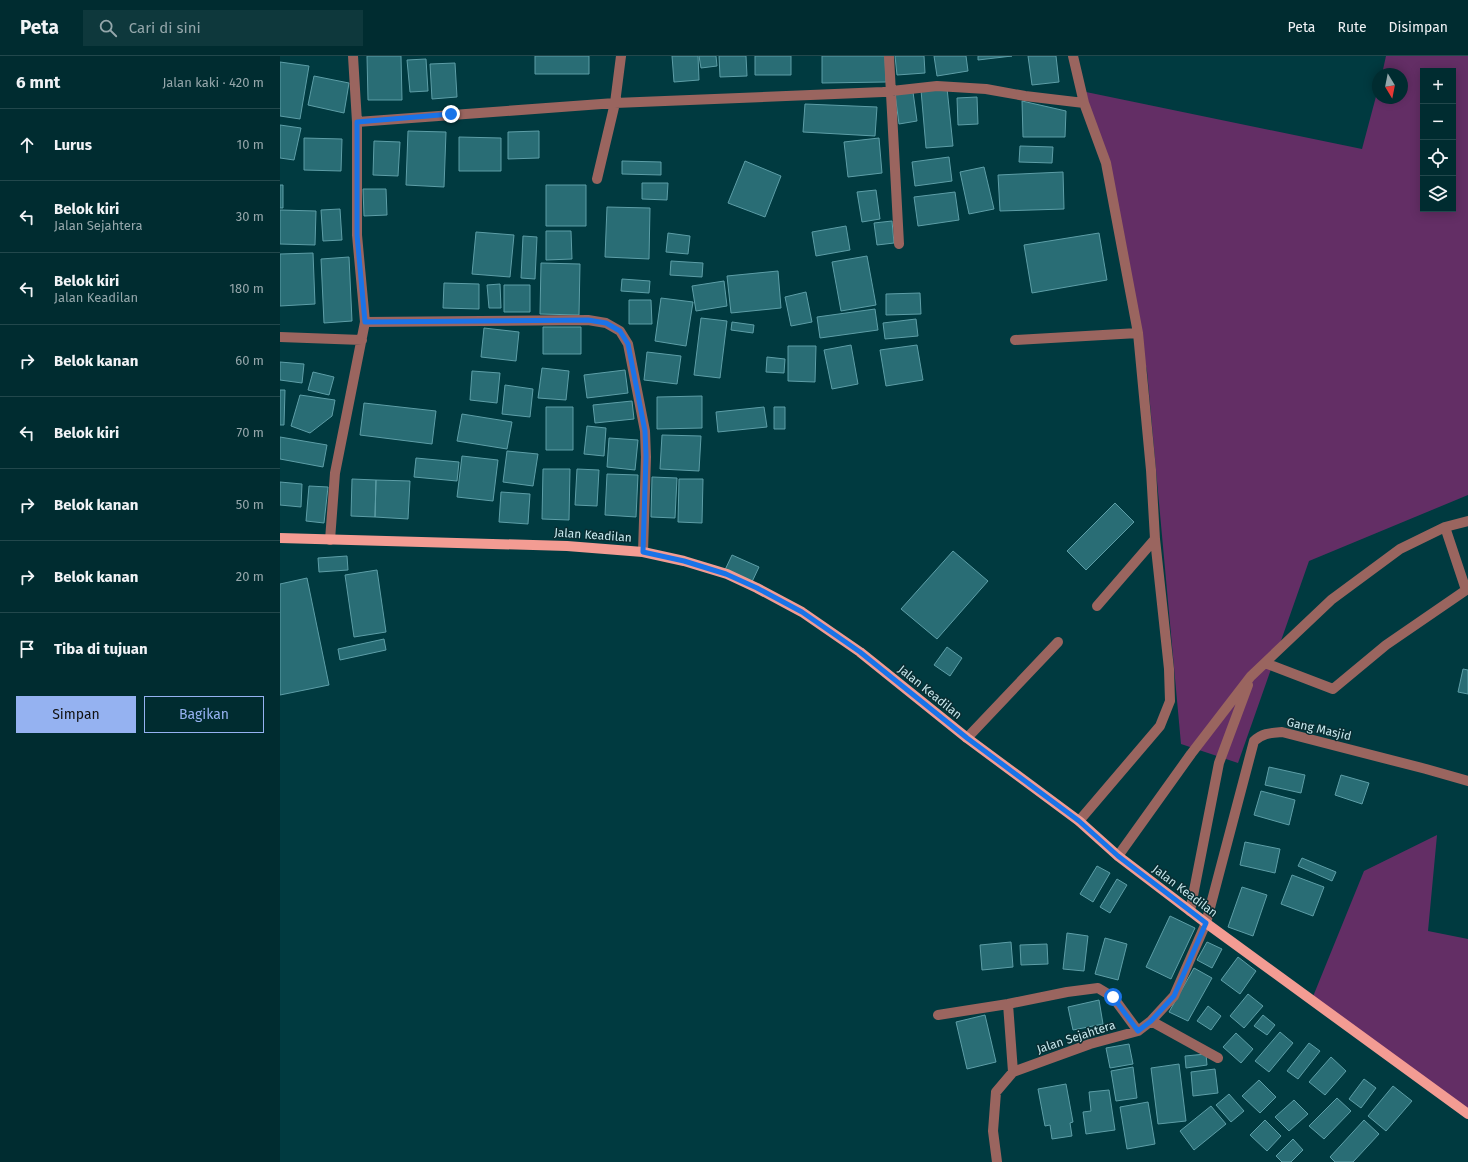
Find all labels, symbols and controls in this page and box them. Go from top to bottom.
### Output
search box [83,10,363,46]
text: Peta [20,16,59,39]
icon: search [97,17,119,39]
text: Cari di sini [129,19,201,37]
text: Peta [1288,19,1315,36]
text: Rute [1337,19,1367,36]
text: Disimpan [1389,19,1448,36]
north arrow [1372,68,1408,104]
map controls [1420,68,1456,212]
button: + [1420,68,1456,104]
text: 6 mnt [16,72,60,93]
text: Jalan kaki · 420 m [162,75,264,90]
button: − [1420,104,1456,140]
route end [442,105,460,123]
icon: ahead [16,134,38,156]
text: Lurus [54,136,92,154]
text: 10 m [237,137,264,152]
button: locate [1420,140,1456,176]
button: layers [1420,176,1456,212]
text: Belok kiri [54,200,119,218]
icon: left [16,206,38,228]
text: 30 m [236,209,264,224]
text: Jalan Sejahtera [54,218,143,233]
text: Belok kiri [54,272,119,290]
icon: left [16,278,38,300]
text: 180 m [229,281,264,296]
text: Jalan Keadilan [54,290,138,305]
icon: right [16,350,38,372]
text: Belok kanan [54,352,138,370]
text: 60 m [235,353,264,368]
icon: left [16,422,38,444]
text: Belok kiri [54,424,119,442]
text: 70 m [237,425,264,440]
icon: right [16,494,38,516]
text: Belok kanan [54,496,138,514]
text: 50 m [236,497,264,512]
street label: Jalan Keadilan [554,525,632,545]
icon: right [16,566,38,588]
text: Belok kanan [54,568,138,586]
text: 20 m [236,569,264,584]
icon: arrive [16,638,38,660]
text: Tiba di tujuan [54,640,148,658]
street label: Jalan Keadilan [895,662,965,722]
button: Simpan [16,696,136,733]
button: Bagikan [144,696,264,733]
street label: Gang Masjid [1285,715,1353,743]
street label: Jalan Keadilan [1150,862,1220,920]
route start [1104,988,1122,1006]
street label: Jalan Sejahtera [1035,1018,1117,1056]

